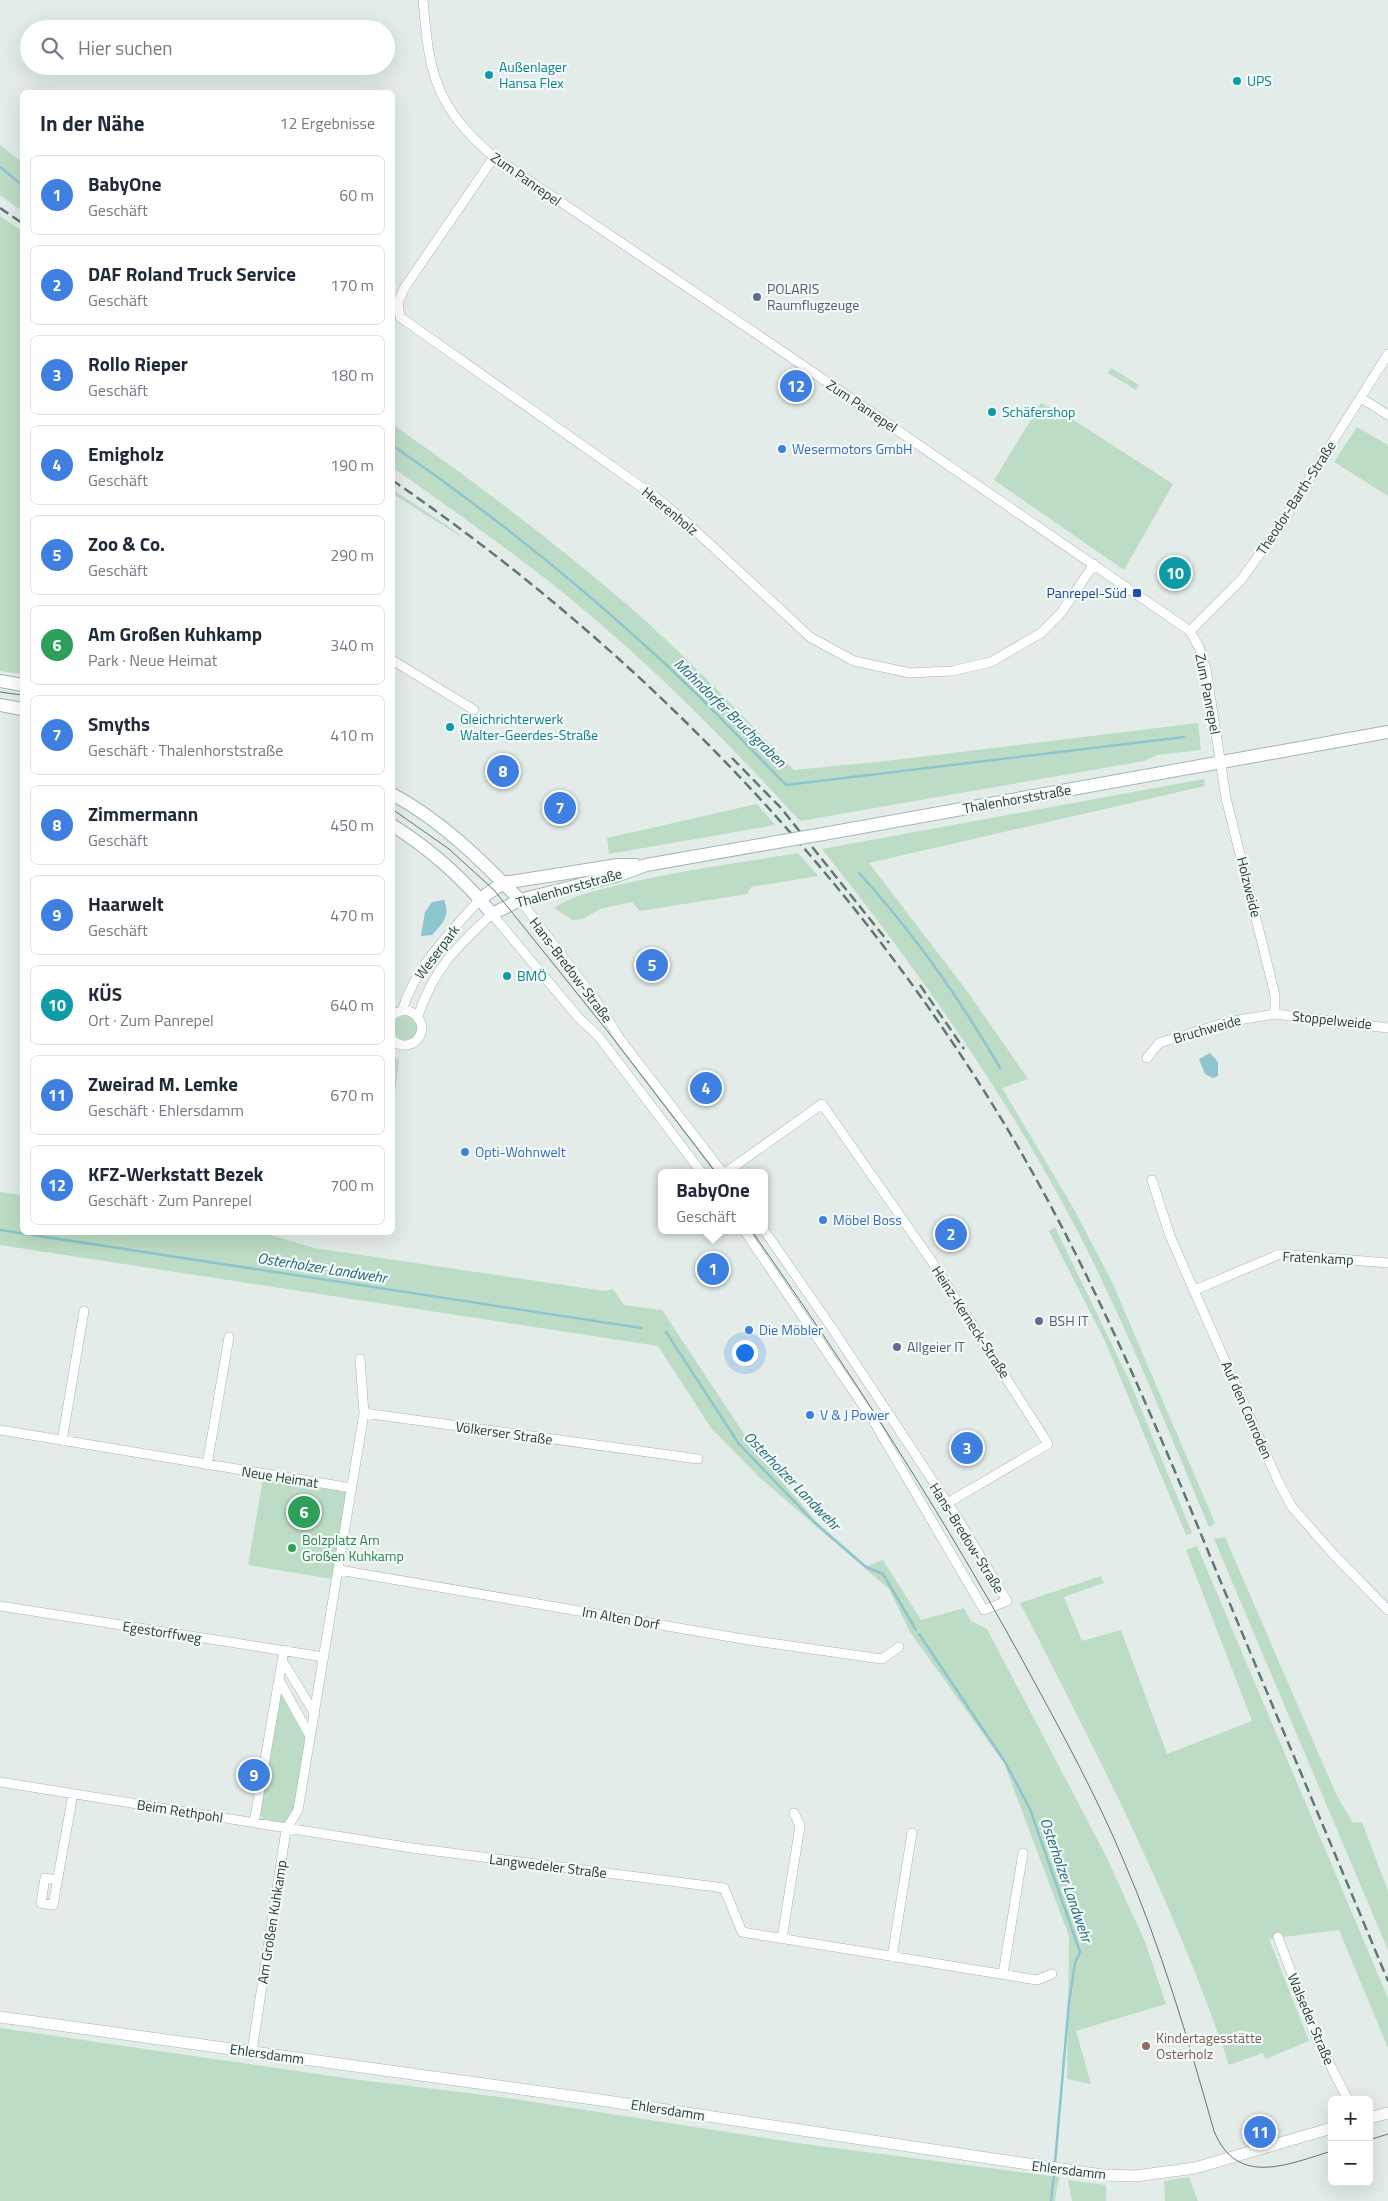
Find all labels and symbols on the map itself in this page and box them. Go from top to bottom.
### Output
place label: Außenlager Hansa Flex [499,56,567,93]
marker: Außenlager Hansa Flex [483,69,495,81]
place label: UPS [1247,70,1272,91]
marker: UPS [1231,75,1243,87]
street label: Zum Panrepel [487,147,566,211]
place label: POLARIS Raumflugzeuge [767,278,859,315]
marker: POLARIS Raumflugzeuge [751,291,763,303]
pin: 12 [780,367,812,405]
street label: Zum Panrepel [823,374,902,437]
place label: Schäfershop [1002,401,1075,422]
marker: Schäfershop [986,406,998,418]
street label: Theodor-Barth-Straße [1251,436,1340,559]
place label: Wesermotors GmbH [792,438,912,459]
marker: Wesermotors GmbH [776,443,788,455]
street label: Heerenholz [638,481,703,540]
pin: 10 [1159,554,1191,592]
place label: Panrepel-Süd [1047,582,1127,603]
marker: Panrepel-Süd [1131,587,1143,599]
street label: Zum Panrepel [1190,652,1227,736]
water label: Mahndorfer Bruchgraben [669,653,792,773]
place label: Gleichrichterwerk Walter-Geerdes-Straße [460,708,598,745]
marker: Gleichrichterwerk Walter-Geerdes-Straße [444,721,456,733]
pin: 8 [487,752,519,790]
street label: Thalenhorststraße [961,779,1073,818]
pin: 7 [544,789,576,827]
street label: Holzweide [1232,854,1267,919]
street label: Thalenhorststraße [513,862,624,913]
street label: Hans-Bredow-Straße [525,913,618,1027]
street label: Weserpark [409,920,464,983]
pin: 5 [636,946,668,984]
place label: BMÖ [517,965,547,986]
marker: BMÖ [501,970,513,982]
street label: Stoppelweide [1291,1005,1373,1034]
street label: Bruchweide [1170,1009,1243,1048]
pin: 4 [690,1069,722,1107]
place label: Opti-Wohnwelt [475,1141,566,1162]
marker: Opti-Wohnwelt [459,1146,471,1158]
place label: Möbel Boss [833,1209,902,1230]
marker: Möbel Boss [817,1214,829,1226]
pin: 2 [935,1215,967,1253]
street label: Fratenkamp [1282,1245,1354,1270]
water label: Osterholzer Landwehr [256,1246,391,1289]
pin: 1 [697,1250,729,1288]
street label: Heinz-Kerneck-Straße [927,1261,1016,1382]
place label: BSH IT [1049,1310,1089,1331]
marker: BSH IT [1033,1315,1045,1327]
place label: Die Möbler [759,1319,823,1340]
marker: Die Möbler [743,1324,755,1336]
place label: Allgeier IT [907,1336,966,1357]
your location [732,1340,758,1366]
marker: Allgeier IT [891,1341,903,1353]
street label: Auf den Conroden [1217,1358,1278,1462]
place label: V & J Power [820,1404,889,1425]
marker: V & J Power [804,1409,816,1421]
street label: Völkerser Straße [454,1415,554,1450]
water label: Osterholzer Landwehr [739,1426,847,1537]
pin: 3 [951,1429,983,1467]
street label: Neue Heimat [240,1460,320,1493]
street label: Hans-Bredow-Straße [925,1478,1010,1597]
pin: 6 [288,1493,320,1531]
place label: Bolzplatz Am Großen Kuhkamp [302,1529,404,1566]
marker: Bolzplatz Am Großen Kuhkamp [286,1542,298,1554]
street label: Im Alten Dorf [581,1600,662,1635]
street label: Egestorffweg [121,1615,203,1648]
pin: 9 [238,1756,270,1794]
street label: Beim Rethpohl [135,1793,225,1828]
water label: Osterholzer Landwehr [1034,1814,1099,1947]
street label: Langwedeler Straße [488,1848,608,1883]
street label: Am Großen Kuhkamp [251,1859,292,1985]
street label: Walseder Straße [1283,1970,1340,2068]
place label: Kindertagesstätte Osterholz [1156,2027,1262,2064]
street label: Ehlersdamm [229,2038,306,2069]
marker: Kindertagesstätte Osterholz [1140,2040,1152,2052]
street label: Ehlersdamm [630,2093,707,2126]
pin: 11 [1244,2113,1276,2151]
street label: Ehlersdamm [1031,2155,1107,2184]

